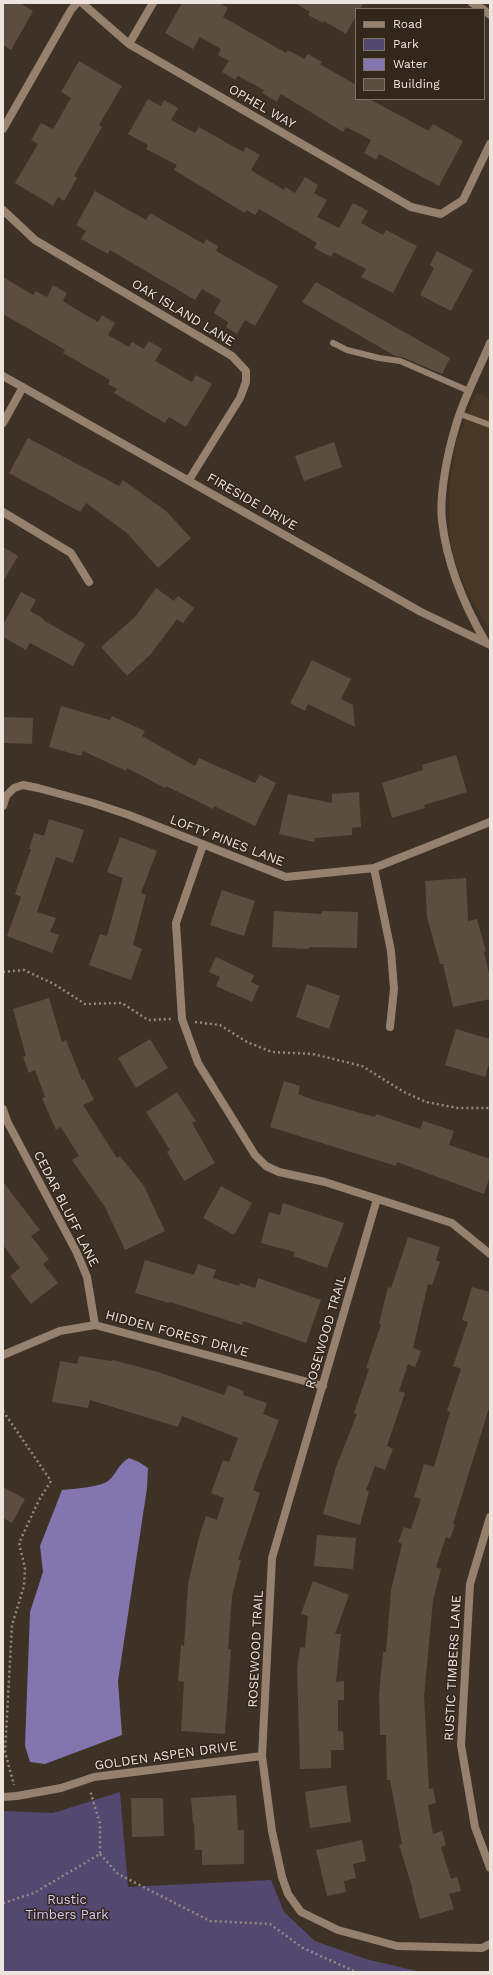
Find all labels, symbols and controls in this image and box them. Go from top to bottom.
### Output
legend [355,8,485,100]
text: Road [393,17,422,31]
text: Park [393,37,419,51]
text: Water [393,57,427,71]
text: Building [393,77,440,91]
street label: OPHEL WAY [226,82,298,132]
street label: OAK ISLAND LANE [129,276,237,350]
street label: FIRESIDE DRIVE [204,470,300,534]
street label: LOFTY PINES LANE [168,812,286,870]
street label: CEDAR BLUFF LANE [30,1149,102,1269]
street label: ROSEWOOD TRAIL [302,1273,350,1391]
street label: HIDDEN FOREST DRIVE [104,1307,250,1361]
street label: ROSEWOOD TRAIL [245,1590,267,1708]
street label: RUSTIC TIMBERS LANE [441,1595,465,1741]
street label: GOLDEN ASPEN DRIVE [94,1738,238,1774]
park label: Rustic Timbers Park [25,1892,109,1923]

